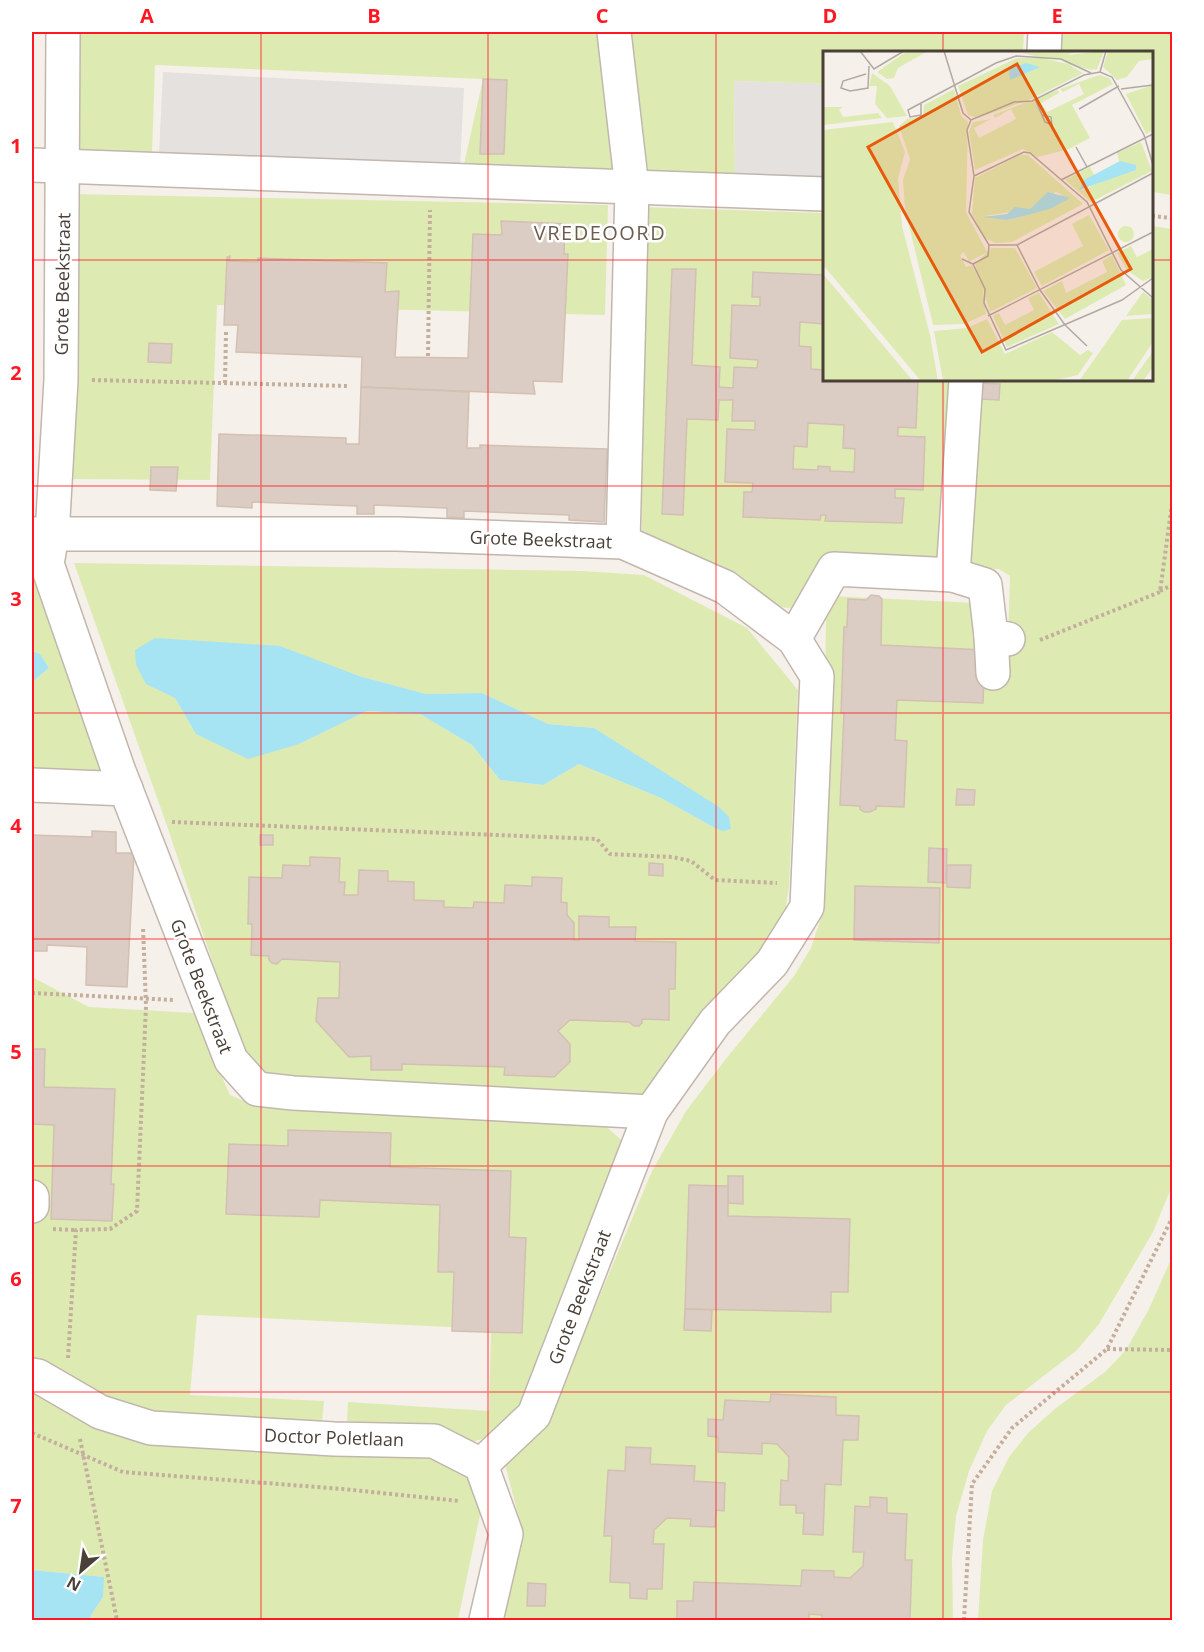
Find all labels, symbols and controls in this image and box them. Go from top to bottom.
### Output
text: A [140,2,154,29]
text: B [367,2,381,29]
text: C [596,2,609,29]
text: D [823,2,837,29]
text: E [1051,2,1063,29]
inset map [823,51,1153,381]
text: 1 [10,132,22,159]
street label: Grote Beekstraat [49,213,75,355]
district label: VREDEOORD [534,219,666,246]
text: 2 [10,359,22,386]
street label: Grote Beekstraat [469,525,613,553]
text: 3 [10,585,22,612]
text: 4 [10,812,22,839]
street label: Grote Beekstraat [165,915,239,1057]
text: 5 [10,1038,22,1065]
street label: Grote Beekstraat [542,1226,616,1368]
text: 6 [10,1265,22,1292]
street label: Doctor Poletlaan [264,1423,404,1451]
text: 7 [10,1492,22,1519]
north arrow [51,1541,111,1601]
text: N [63,1571,85,1597]

